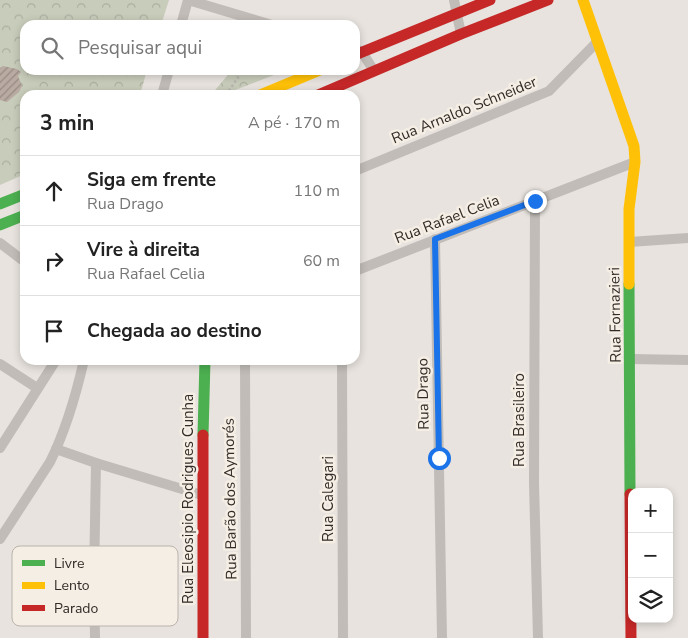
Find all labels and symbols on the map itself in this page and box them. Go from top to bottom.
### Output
street label: Rua Arnaldo Schneider [388,71,540,148]
street label: Rua Rafael Celia [392,190,502,248]
route end [524,190,547,213]
street label: Rua Fornazieri [604,267,626,363]
street label: Rua Drago [412,358,434,430]
street label: Rua Brasileiro [509,373,529,467]
street label: Rua Eleosipio Rodrigues Cunha [178,394,198,604]
street label: Rua Barão dos Aymorés [219,418,241,580]
route start [428,447,451,470]
street label: Rua Calegari [318,456,338,542]
legend [12,546,178,626]
text: Livre [54,554,84,573]
text: Lento [54,576,90,595]
text: Parado [54,599,98,618]

